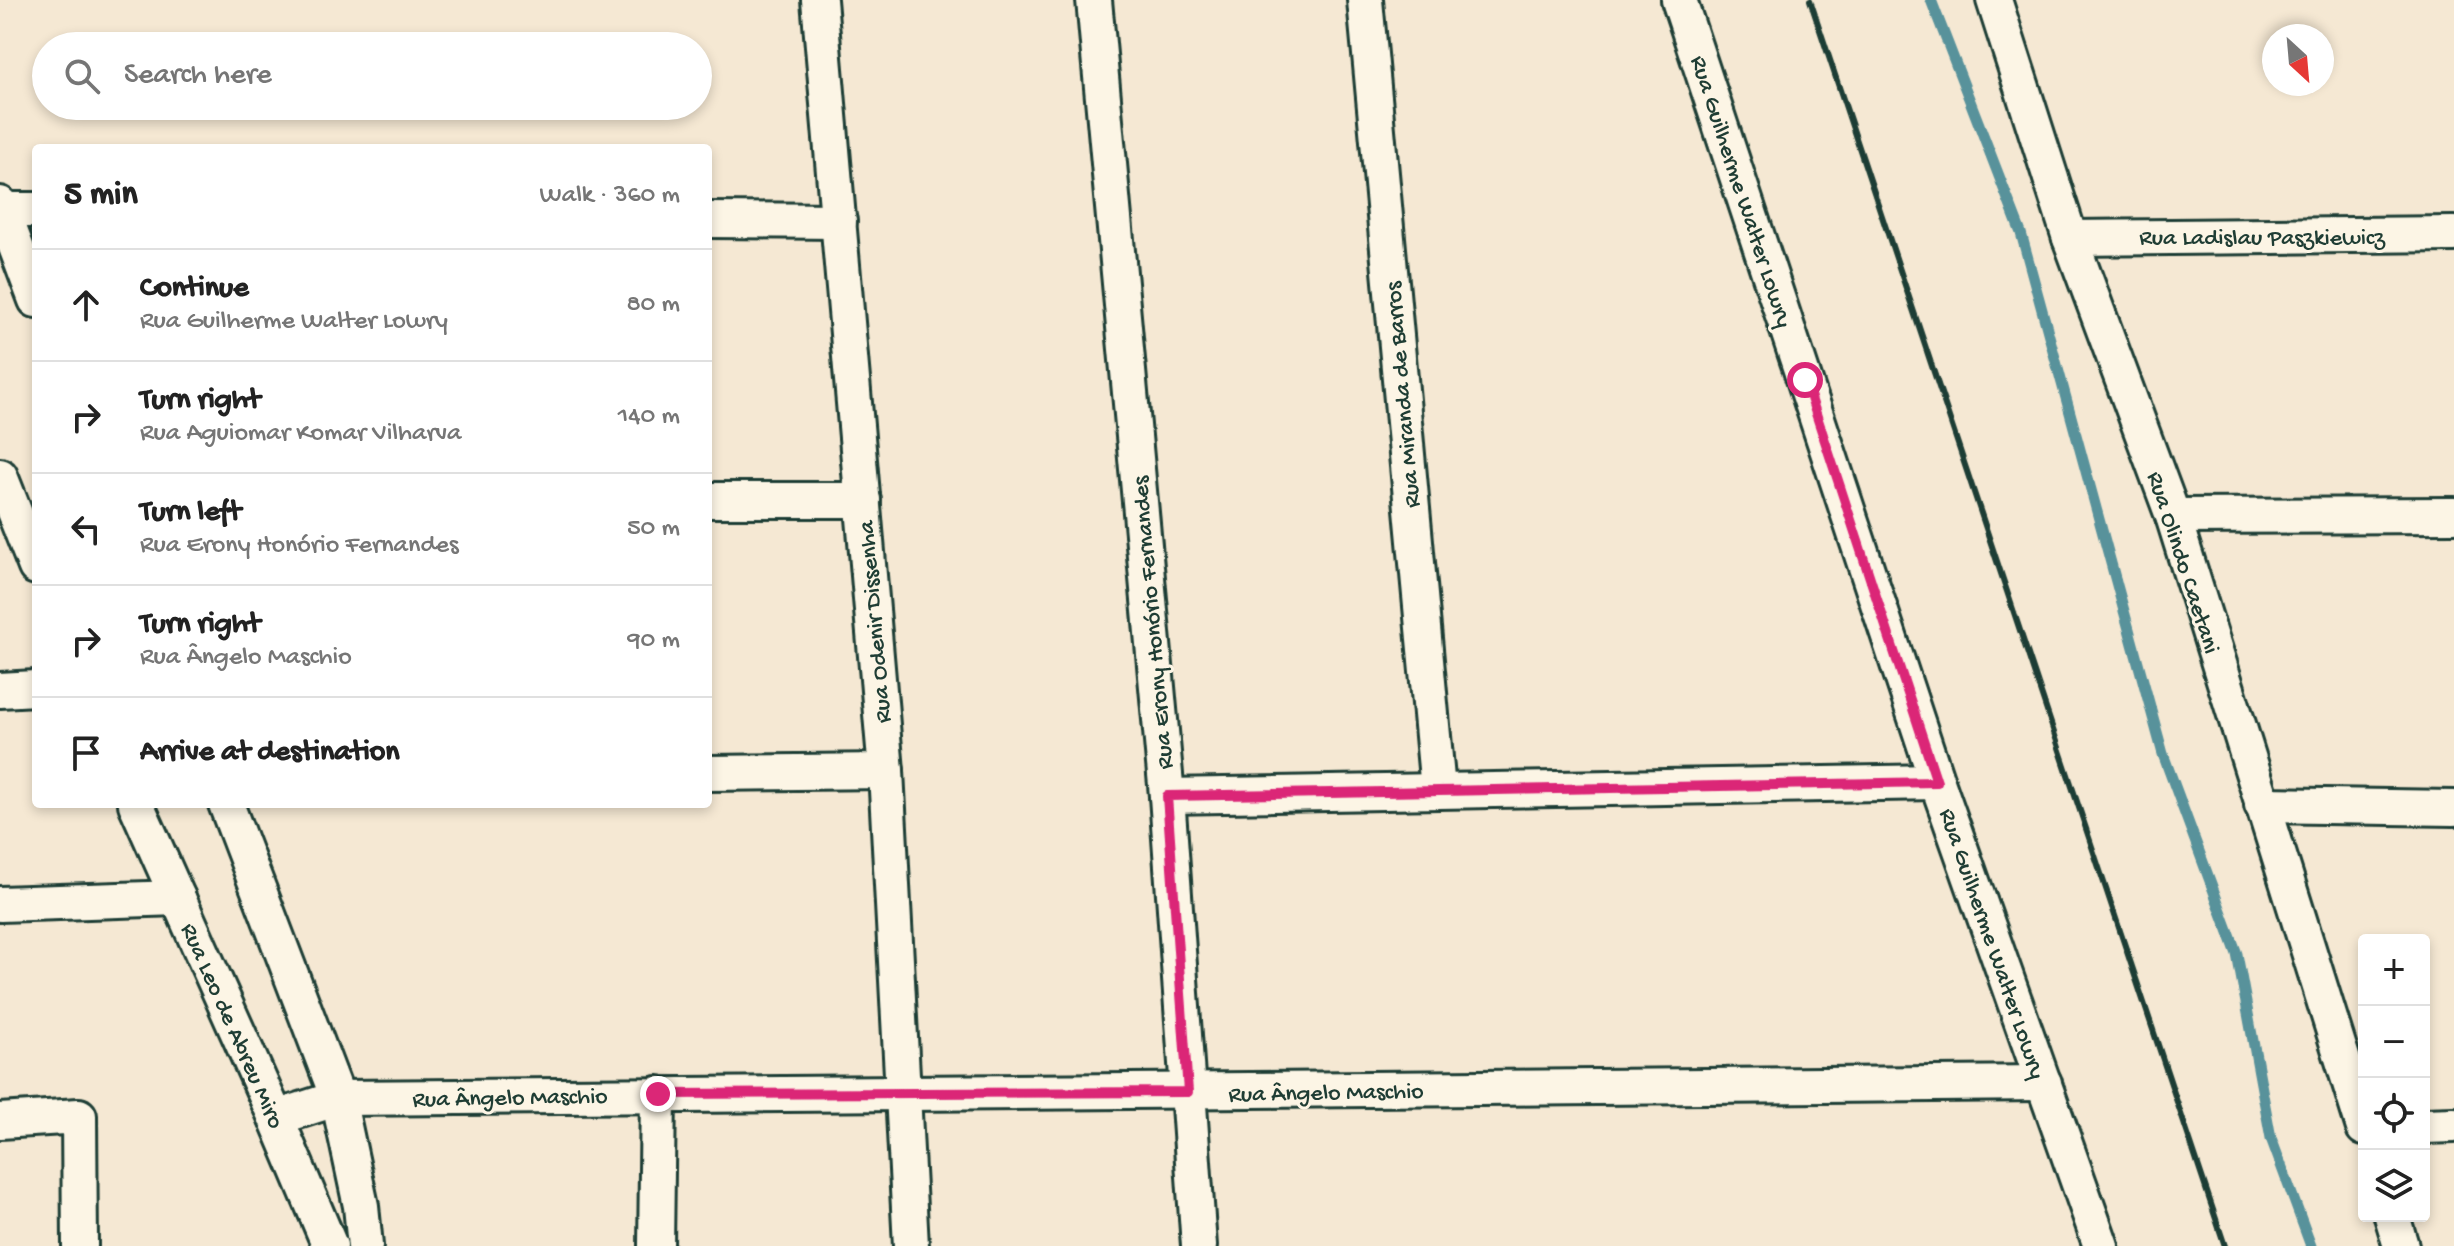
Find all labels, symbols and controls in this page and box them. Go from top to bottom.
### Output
north arrow [2262,24,2334,96]
search box [32,32,712,120]
street label: Rua Guilherme Walter Lowry [1682,52,1797,332]
icon: search [60,54,104,98]
text: Search here [124,59,272,94]
text: 5 min [64,176,138,216]
text: Walk · 360 m [540,181,680,212]
street label: Rua Ladislau Paszkiewicz [2139,225,2386,254]
text: Continue [140,272,249,307]
street label: Rua Miranda de Barros [1380,279,1429,509]
icon: ahead [64,283,108,327]
text: 80 m [626,290,680,321]
text: Rua Guilherme Walter Lowry [140,307,448,338]
route start [1787,362,1823,398]
text: Turn right [140,384,260,419]
icon: right [64,395,108,439]
text: 140 m [618,402,680,433]
text: Rua Aguiomar Komar Vilharva [140,419,462,450]
street label: Rua Olindo Caetani [2139,468,2225,658]
street label: Rua Erony Honório Fernandes [1127,474,1182,770]
text: Turn left [140,496,241,531]
icon: left [64,507,108,551]
text: 50 m [627,514,680,545]
street label: Rua Odenir Dissenha [853,519,900,724]
text: Rua Erony Honório Fernandes [140,531,459,562]
text: Turn right [140,608,260,643]
icon: right [64,619,108,663]
text: 90 m [628,626,680,657]
text: Rua Ângelo Maschio [140,643,352,674]
icon: arrive [64,731,108,775]
text: Arrive at destination [140,736,400,771]
street label: Rua Guilherme Walter Lowry [1931,805,2051,1083]
street label: Rua Leo de Abreu Miro [172,919,289,1134]
map controls [2358,934,2430,1222]
button: + [2358,934,2430,1006]
button: − [2358,1006,2430,1078]
route end [640,1076,676,1112]
street label: Rua Ângelo Maschio [1228,1078,1424,1111]
button: locate [2358,1078,2430,1150]
street label: Rua Ângelo Maschio [412,1083,608,1116]
button: layers [2358,1150,2430,1222]

